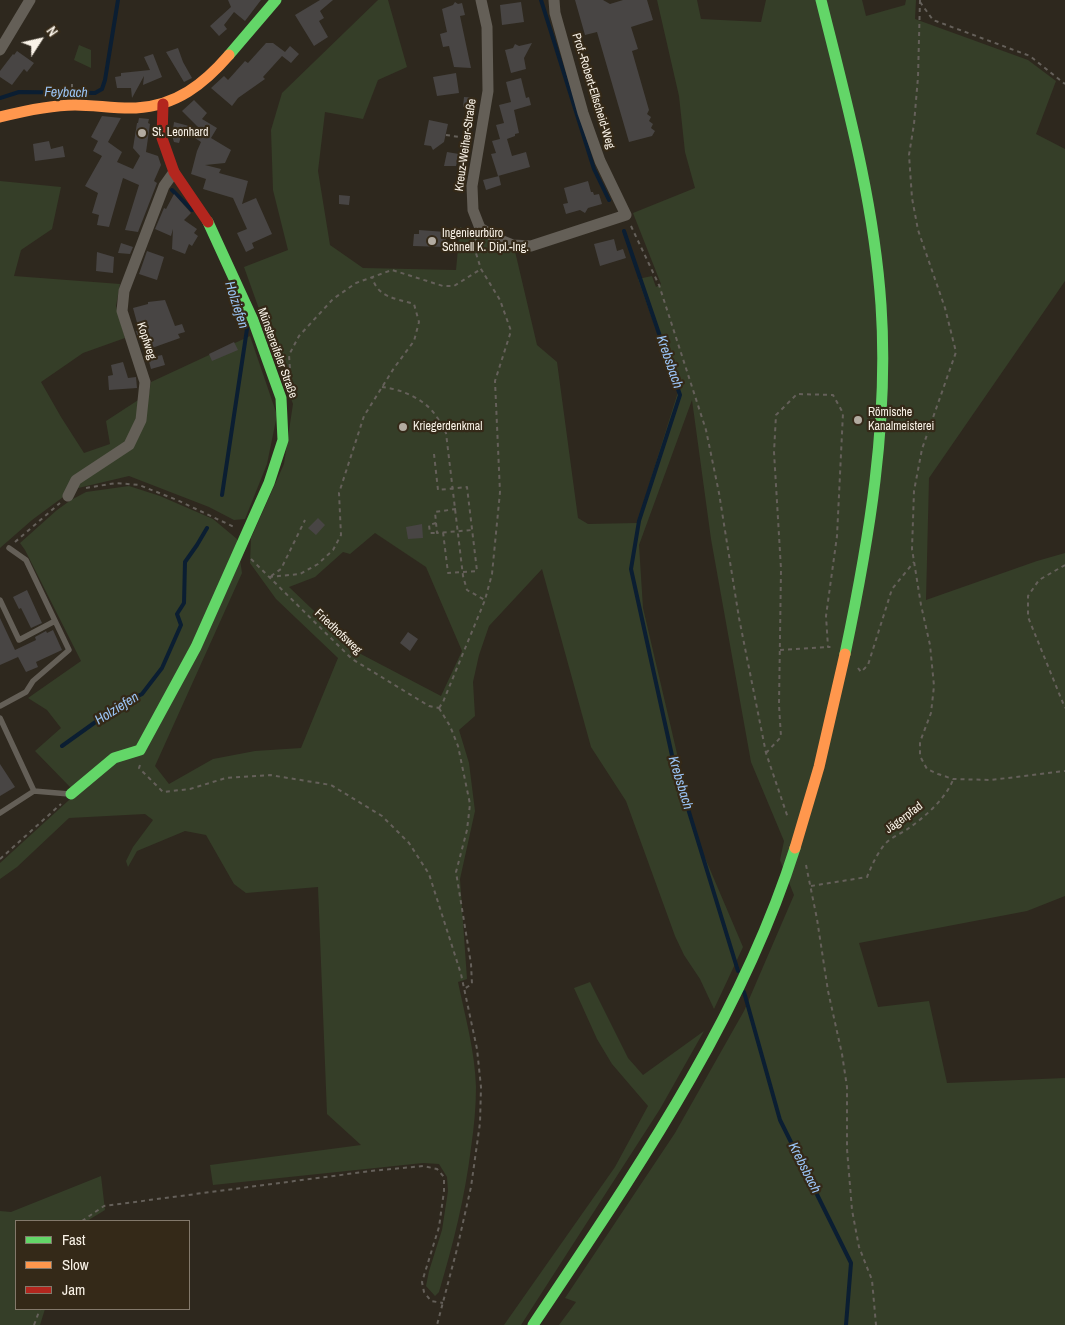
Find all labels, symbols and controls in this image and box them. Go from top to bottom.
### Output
north arrow [15,15,65,65]
text: N [43,23,62,40]
street label: Prof.-Robert-Ellscheid-Weg [569,31,617,151]
water label: Feybach [44,84,88,102]
street label: Kreuz-Weiher-Straße [452,98,480,192]
place label: St. Leonhard [152,126,208,140]
marker: St. Leonhard [136,127,148,139]
place label: Ingenieurbüro Schnell K. Dipl.-Ing. [442,227,529,255]
marker: Ingenieurbüro Schnell K. Dipl.-Ing. [426,235,438,247]
water label: Holziefen [221,279,251,331]
street label: Münstereifeler Straße [254,306,300,400]
street label: Kopfweg [133,321,159,361]
water label: Krebsbach [652,333,686,391]
place label: Römische Kanalmeisterei [868,406,934,434]
marker: Römische Kanalmeisterei [852,414,864,426]
place label: Kriegerdenkmal [413,420,482,434]
marker: Kriegerdenkmal [397,421,409,433]
street label: Friedhofsweg [311,606,365,658]
water label: Holziefen [92,689,142,729]
water label: Krebsbach [664,754,696,812]
street label: Jägerpfad [882,799,926,837]
water label: Krebsbach [784,1140,824,1196]
legend [15,1220,190,1310]
text: Fast [62,1229,85,1250]
text: Slow [62,1254,89,1275]
text: Jam [62,1279,85,1300]

